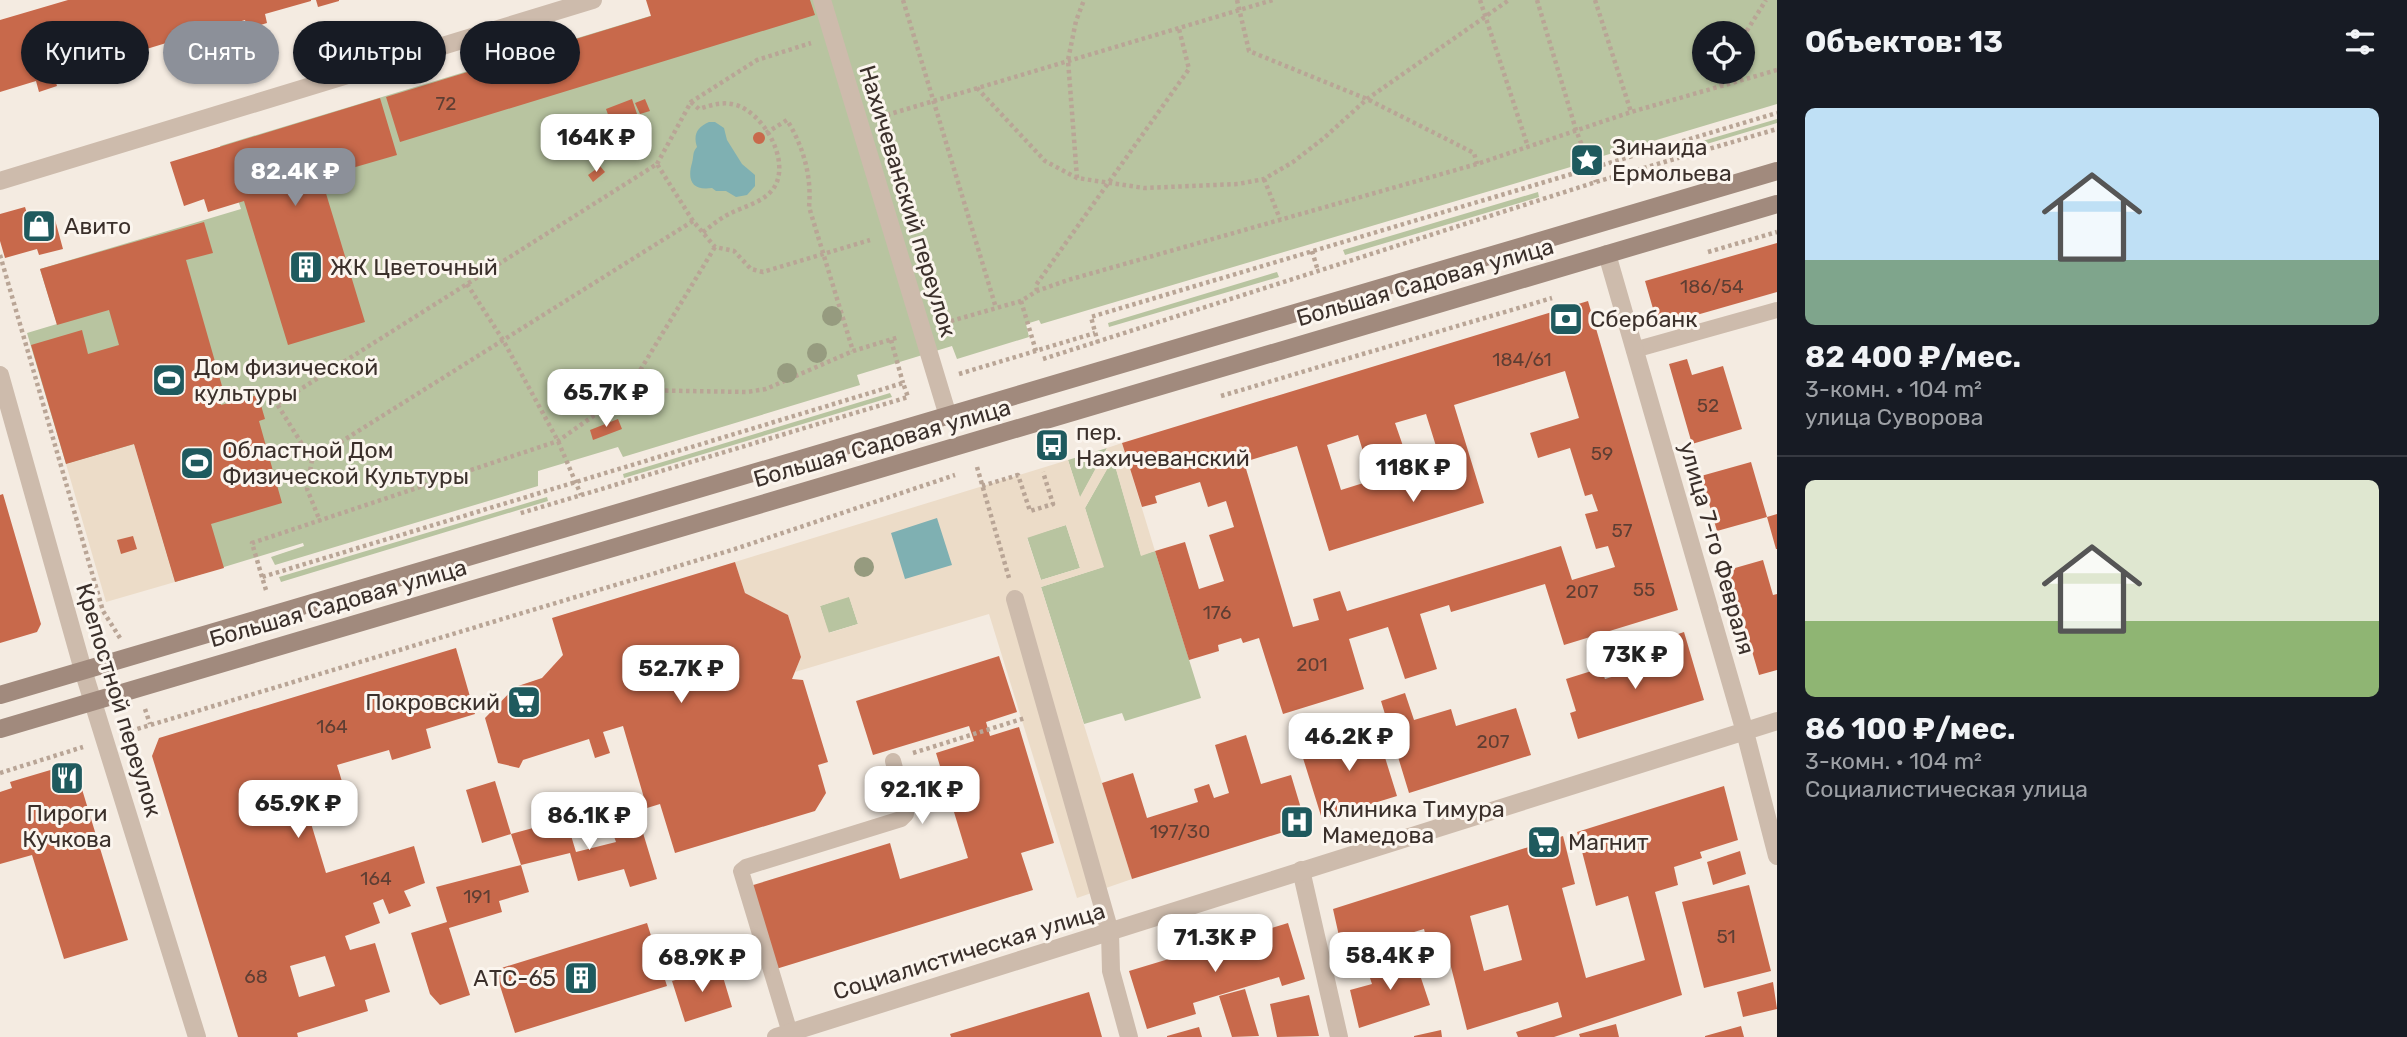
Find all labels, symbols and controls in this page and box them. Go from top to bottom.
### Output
chip: Купить [21,21,149,84]
chip: Снять [163,21,279,84]
chip: Фильтры [293,21,446,84]
chip: Новое [460,21,580,84]
map controls [1692,21,1755,84]
button: locate [1692,21,1755,84]
icon: filters [2341,23,2379,61]
text: Объектов: 13 [1805,24,2003,60]
street label: Нахичеванский переулок [853,62,963,340]
house number: 72 [436,92,456,115]
pin: 164K ₽ [539,114,653,174]
text: 164K ₽ [557,123,635,151]
place label: Зинаида Ермольева [1612,133,1732,187]
place icon: Зинаида Ермольева [1568,141,1606,179]
pin: 82.4K ₽ [230,148,360,208]
icon: home [2029,154,2155,280]
text: 82.4K ₽ [250,157,340,185]
shop icon: Авито [20,207,58,245]
place label: Авито [64,212,131,240]
street label: Большая Садовая улица [1293,232,1557,332]
building icon: ЖК Цветочный [287,248,325,286]
place label: ЖК Цветочный [330,253,498,281]
house number: 186/54 [1680,275,1744,298]
bank icon: Сбербанк [1547,300,1585,338]
place label: Сбербанк [1590,305,1698,333]
text: 82 400 ₽/мес. [1805,339,2021,375]
house number: 184/61 [1492,348,1552,371]
place label: Дом физической культуры [194,353,378,407]
sports icon: Дом физической культуры [150,361,188,399]
pin: 65.7K ₽ [541,370,671,429]
text: 3-комн. · 104 m² [1805,375,1982,403]
text: 65.7K ₽ [563,378,649,406]
street label: Большая Садовая улица [750,393,1014,493]
house number: 52 [1697,394,1719,417]
text: улица Суворова [1805,403,1983,431]
place label: пер. Нахичеванский [1076,418,1250,472]
bus stop icon: пер. Нахичеванский [1033,426,1071,464]
place label: Областной Дом Физической Культуры [222,436,469,490]
street label: улица 7-го Февраля [1673,438,1761,658]
house number: 59 [1591,442,1613,465]
sports icon: Областной Дом Физической Культуры [178,444,216,482]
pin: 118K ₽ [1356,444,1470,504]
text: 118K ₽ [1375,453,1451,481]
house number: 57 [1611,519,1633,542]
icon: home [2029,526,2155,652]
street label: Большая Садовая улица [206,553,470,653]
house number: 55 [1633,578,1655,601]
street label: Крепостной переулок [70,580,168,820]
house number: 207 [1566,580,1599,603]
house number: 176 [1203,601,1231,624]
pin: 73K ₽ [1586,632,1684,691]
text: 73K ₽ [1603,640,1667,668]
pin: 52.7K ₽ [616,646,746,705]
house number: 201 [1296,653,1328,676]
text: 52.7K ₽ [638,654,724,682]
supermarket icon: Покровский [505,683,543,721]
place label: Покровский [365,688,500,716]
text: 86 100 ₽/мес. [1805,711,2015,747]
pin: 46.2K ₽ [1284,714,1414,773]
house number: 164 [316,715,348,738]
text: 46.2K ₽ [1305,722,1393,750]
house number: 207 [1477,730,1510,753]
text: 3-комн. · 104 m² [1805,747,1982,775]
restaurant icon: Пироги Кучкова [48,759,86,797]
pin: 92.1K ₽ [857,766,987,826]
text: 92.1K ₽ [881,775,963,803]
text: Социалистическая улица [1805,775,2088,803]
pin: 65.9K ₽ [233,780,363,840]
text: 65.9K ₽ [255,789,341,817]
pin: 86.1K ₽ [524,792,654,852]
place label: Клиника Тимура Мамедова [1322,795,1505,849]
place label: Пироги Кучкова [22,799,112,853]
text: 86.1K ₽ [547,801,631,829]
hospital icon: Клиника Тимура Мамедова [1278,803,1316,841]
house number: 197/30 [1150,820,1210,843]
supermarket icon: Магнит [1525,823,1563,861]
place label: Магнит [1568,828,1649,856]
house number: 164 [360,867,392,890]
house number: 191 [463,885,491,908]
street label: Социалистическая улица [830,896,1108,1006]
pin: 71.3K ₽ [1150,914,1280,974]
text: 71.3K ₽ [1174,923,1256,951]
house number: 51 [1716,925,1736,948]
pin: 58.4K ₽ [1325,932,1455,992]
pin: 68.9K ₽ [637,934,767,994]
text: 58.4K ₽ [1345,941,1435,969]
text: 68.9K ₽ [658,943,746,971]
building icon: АТС-65 [562,959,600,997]
place label: АТС-65 [473,964,556,992]
house number: 68 [244,965,268,988]

